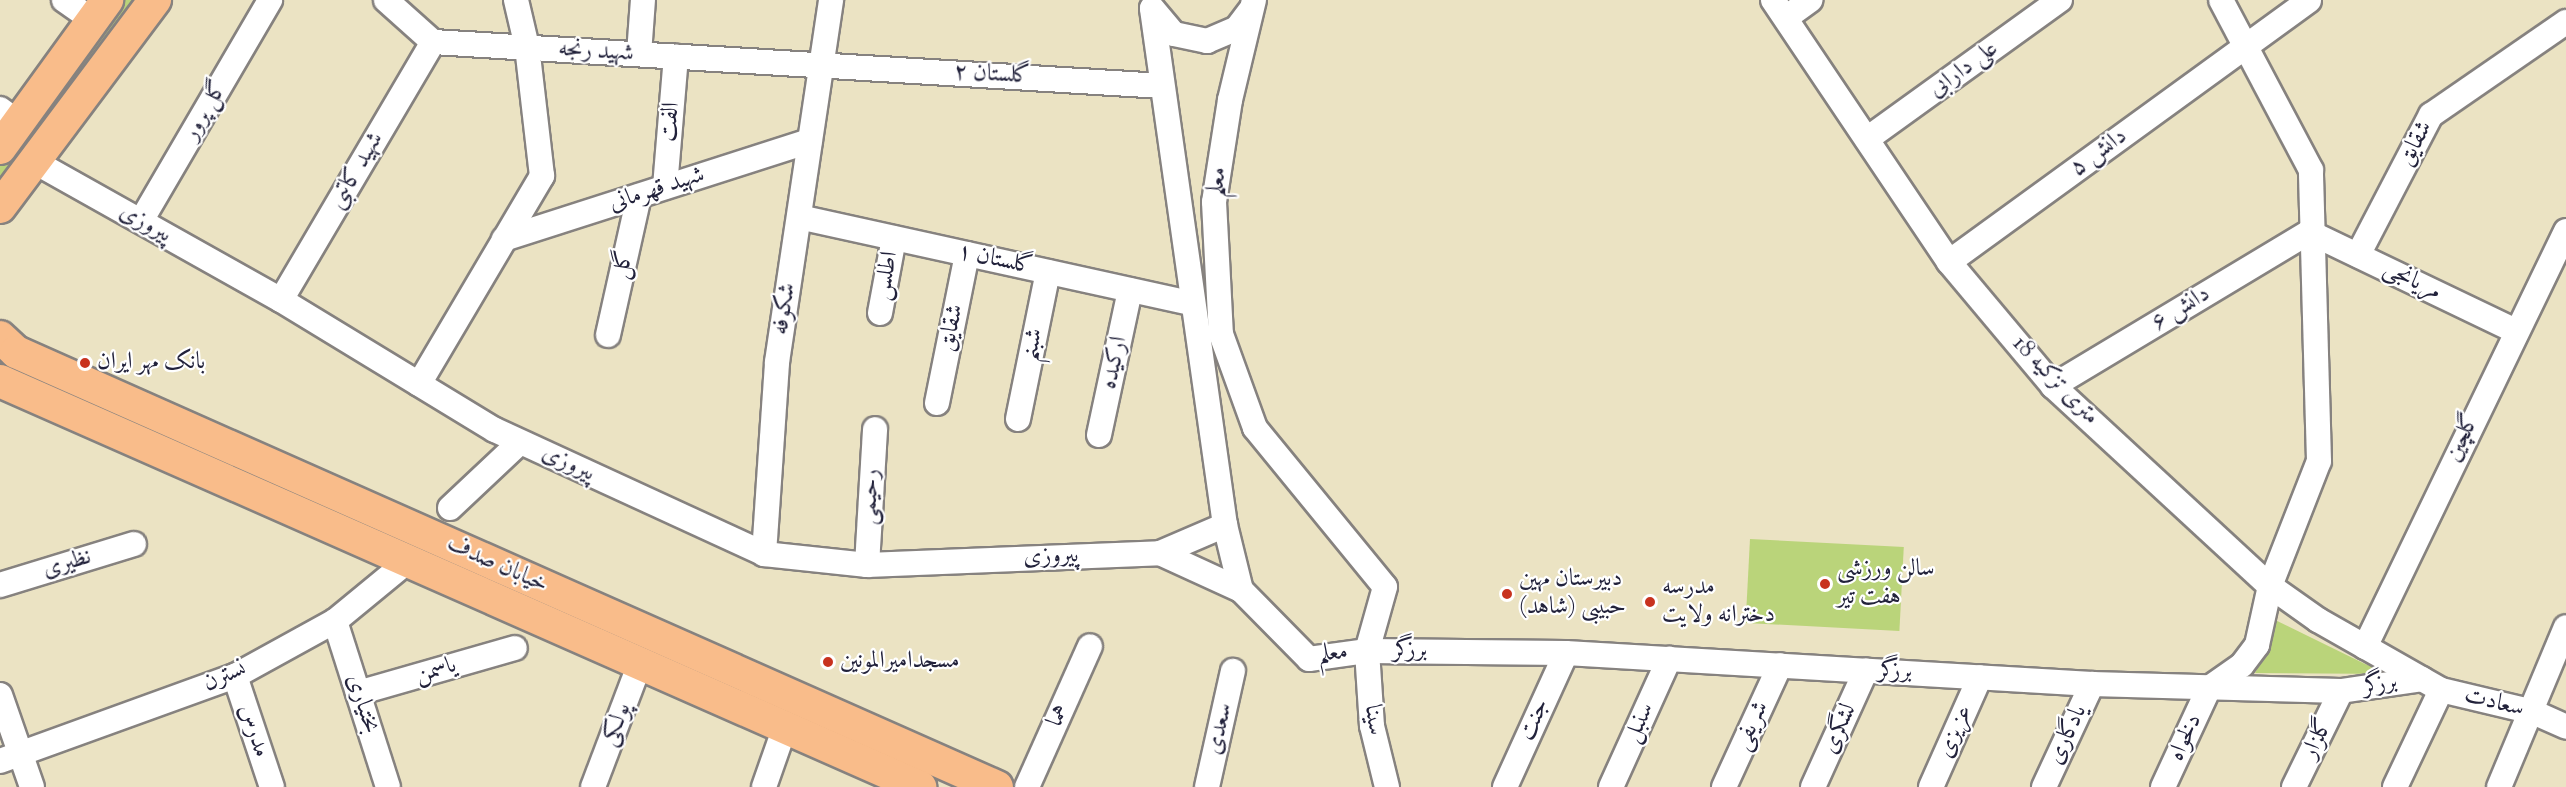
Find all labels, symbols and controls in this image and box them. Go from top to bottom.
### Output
street label: شهید رنجه [557,35,635,69]
street label: علی دارابی [1924,35,2004,105]
street label: گلستان ۲ [953,59,1031,91]
street label: گل پرور [177,76,235,146]
street label: الفت [655,101,687,143]
street label: شقایق [2392,116,2440,172]
street label: دانش ۵ [2065,123,2133,183]
street label: شهید کاتبی [323,127,391,215]
street label: شهید قهرمانی [606,161,708,219]
street label: معلم [1202,165,1234,199]
street label: پیروزی [114,198,176,250]
street label: گلستان ۱ [955,238,1035,282]
street label: گل [607,248,641,282]
street label: اطلس [869,249,905,303]
street label: مریانجی [2378,255,2446,307]
street label: دانش ۶ [2146,280,2216,338]
street label: شکوفه [767,281,803,337]
street label: شقایق [933,302,971,354]
street label: شبنم [1015,326,1051,364]
street label: 18 متری تزکیه [2005,330,2105,432]
street label: ارکیده [1095,334,1135,392]
place label: بانک مهر ایران [97,349,205,377]
marker: بانک مهر ایران [78,356,92,370]
street label: گلچین [2439,409,2487,467]
street label: پیروزی [537,439,599,489]
street label: رحیمی [855,468,887,526]
street label: خیابان صدف [442,530,552,600]
street label: پیروزی [1023,542,1079,572]
street label: نظیری [39,543,95,585]
place label: سالن ورزشی هفت تیر [1837,556,1935,612]
place label: دبیرستان مهین حبیبی (شاهد) [1519,566,1626,622]
place label: مدرسه دخترانه ولایت [1662,574,1775,630]
marker: سالن ورزشی هفت تیر [1818,577,1832,591]
marker: دبیرستان مهین حبیبی (شاهد) [1500,587,1514,601]
marker: مدرسه دخترانه ولایت [1643,595,1657,609]
street label: برزگر [1393,636,1427,666]
street label: معلم [1317,638,1349,670]
place label: مسجدامیرالمونین [840,648,960,676]
street label: یاسمن [412,651,460,691]
street label: نسترن [199,655,251,699]
marker: مسجدامیرالمونین [821,655,835,669]
street label: برزگر [1877,657,1913,687]
street label: برزگر [2361,668,2399,702]
street label: بختیاری [339,671,385,737]
street label: سعادت [2461,682,2527,724]
street label: جنت [1513,695,1557,745]
street label: شریفی [1728,697,1776,755]
street label: سنبل [1618,698,1662,748]
street label: پولکی [596,699,638,751]
street label: لشگری [1816,699,1864,759]
street label: هما [1041,700,1077,732]
street label: سعدی [1200,700,1240,758]
street label: مدرس [231,701,275,761]
street label: عزیزی [1932,701,1980,763]
street label: یادگاری [2042,701,2094,769]
street label: سینا [1357,703,1389,737]
street label: دلخواه [2163,710,2209,766]
street label: گلزار [2296,714,2340,764]

